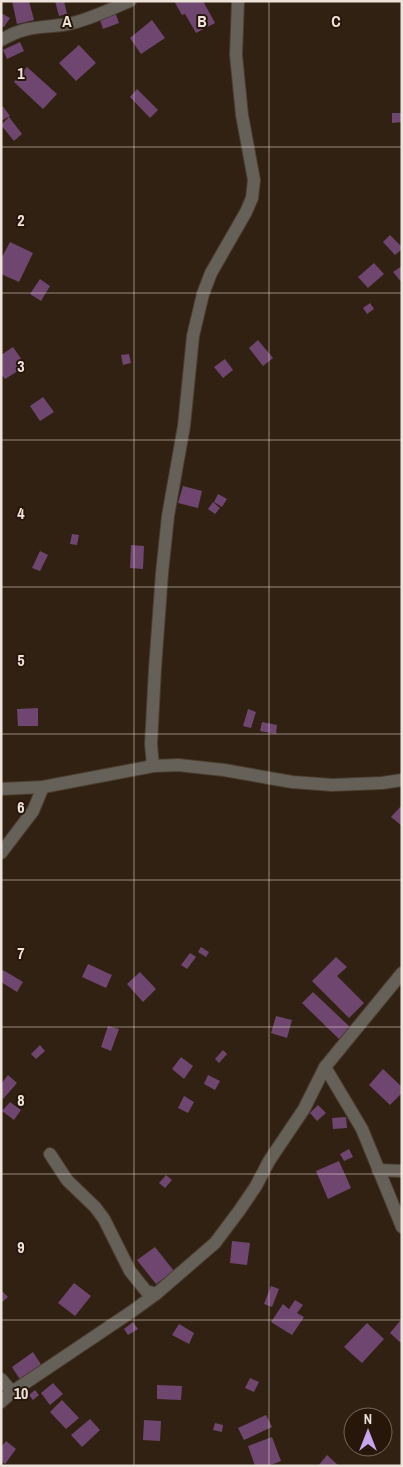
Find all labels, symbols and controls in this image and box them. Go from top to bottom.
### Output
text: A [62,10,72,32]
text: B [197,10,207,32]
text: C [331,10,341,32]
text: 1 [17,62,25,84]
text: 2 [17,209,25,231]
text: 3 [17,355,25,377]
text: 4 [17,502,25,524]
text: 5 [17,649,25,671]
text: 6 [17,796,25,818]
text: 7 [17,942,25,964]
text: 8 [17,1089,25,1111]
text: 9 [17,1236,25,1258]
text: 10 [14,1382,28,1404]
north arrow [343,1407,393,1457]
text: N [364,1410,372,1428]

